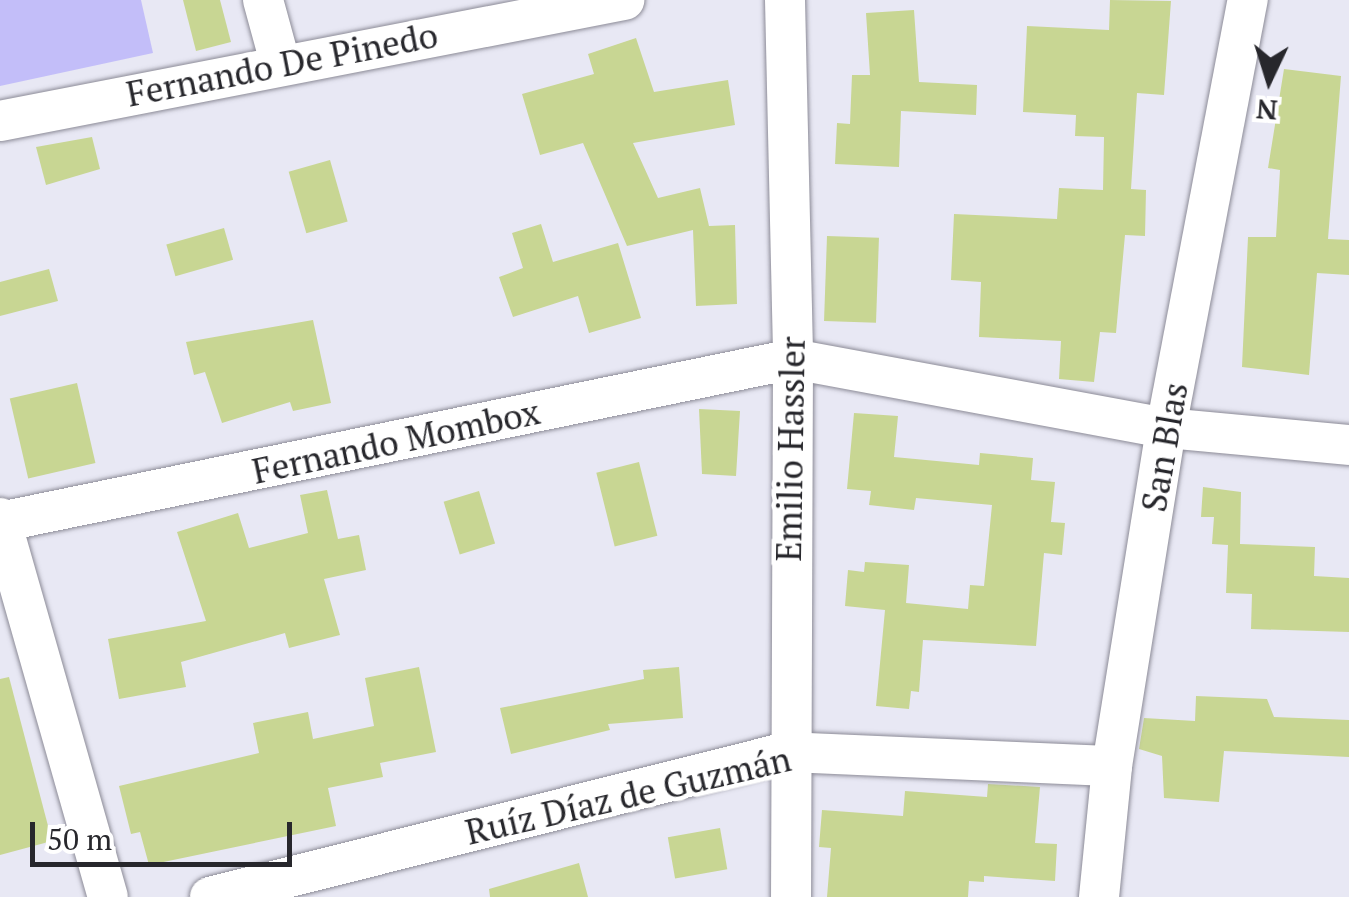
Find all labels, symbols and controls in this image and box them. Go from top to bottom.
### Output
street label: Fernando De Pinedo [123,13,441,115]
north arrow [1219,30,1319,130]
text: N [1255,91,1279,130]
street label: Emilio Hassler [767,336,813,562]
street label: San Blas [1132,379,1196,515]
street label: Fernando Mombox [248,390,544,492]
street label: Ruíz Díaz de Guzmán [461,737,795,853]
scale bar [35,802,298,864]
text: 50 m [47,819,112,859]

